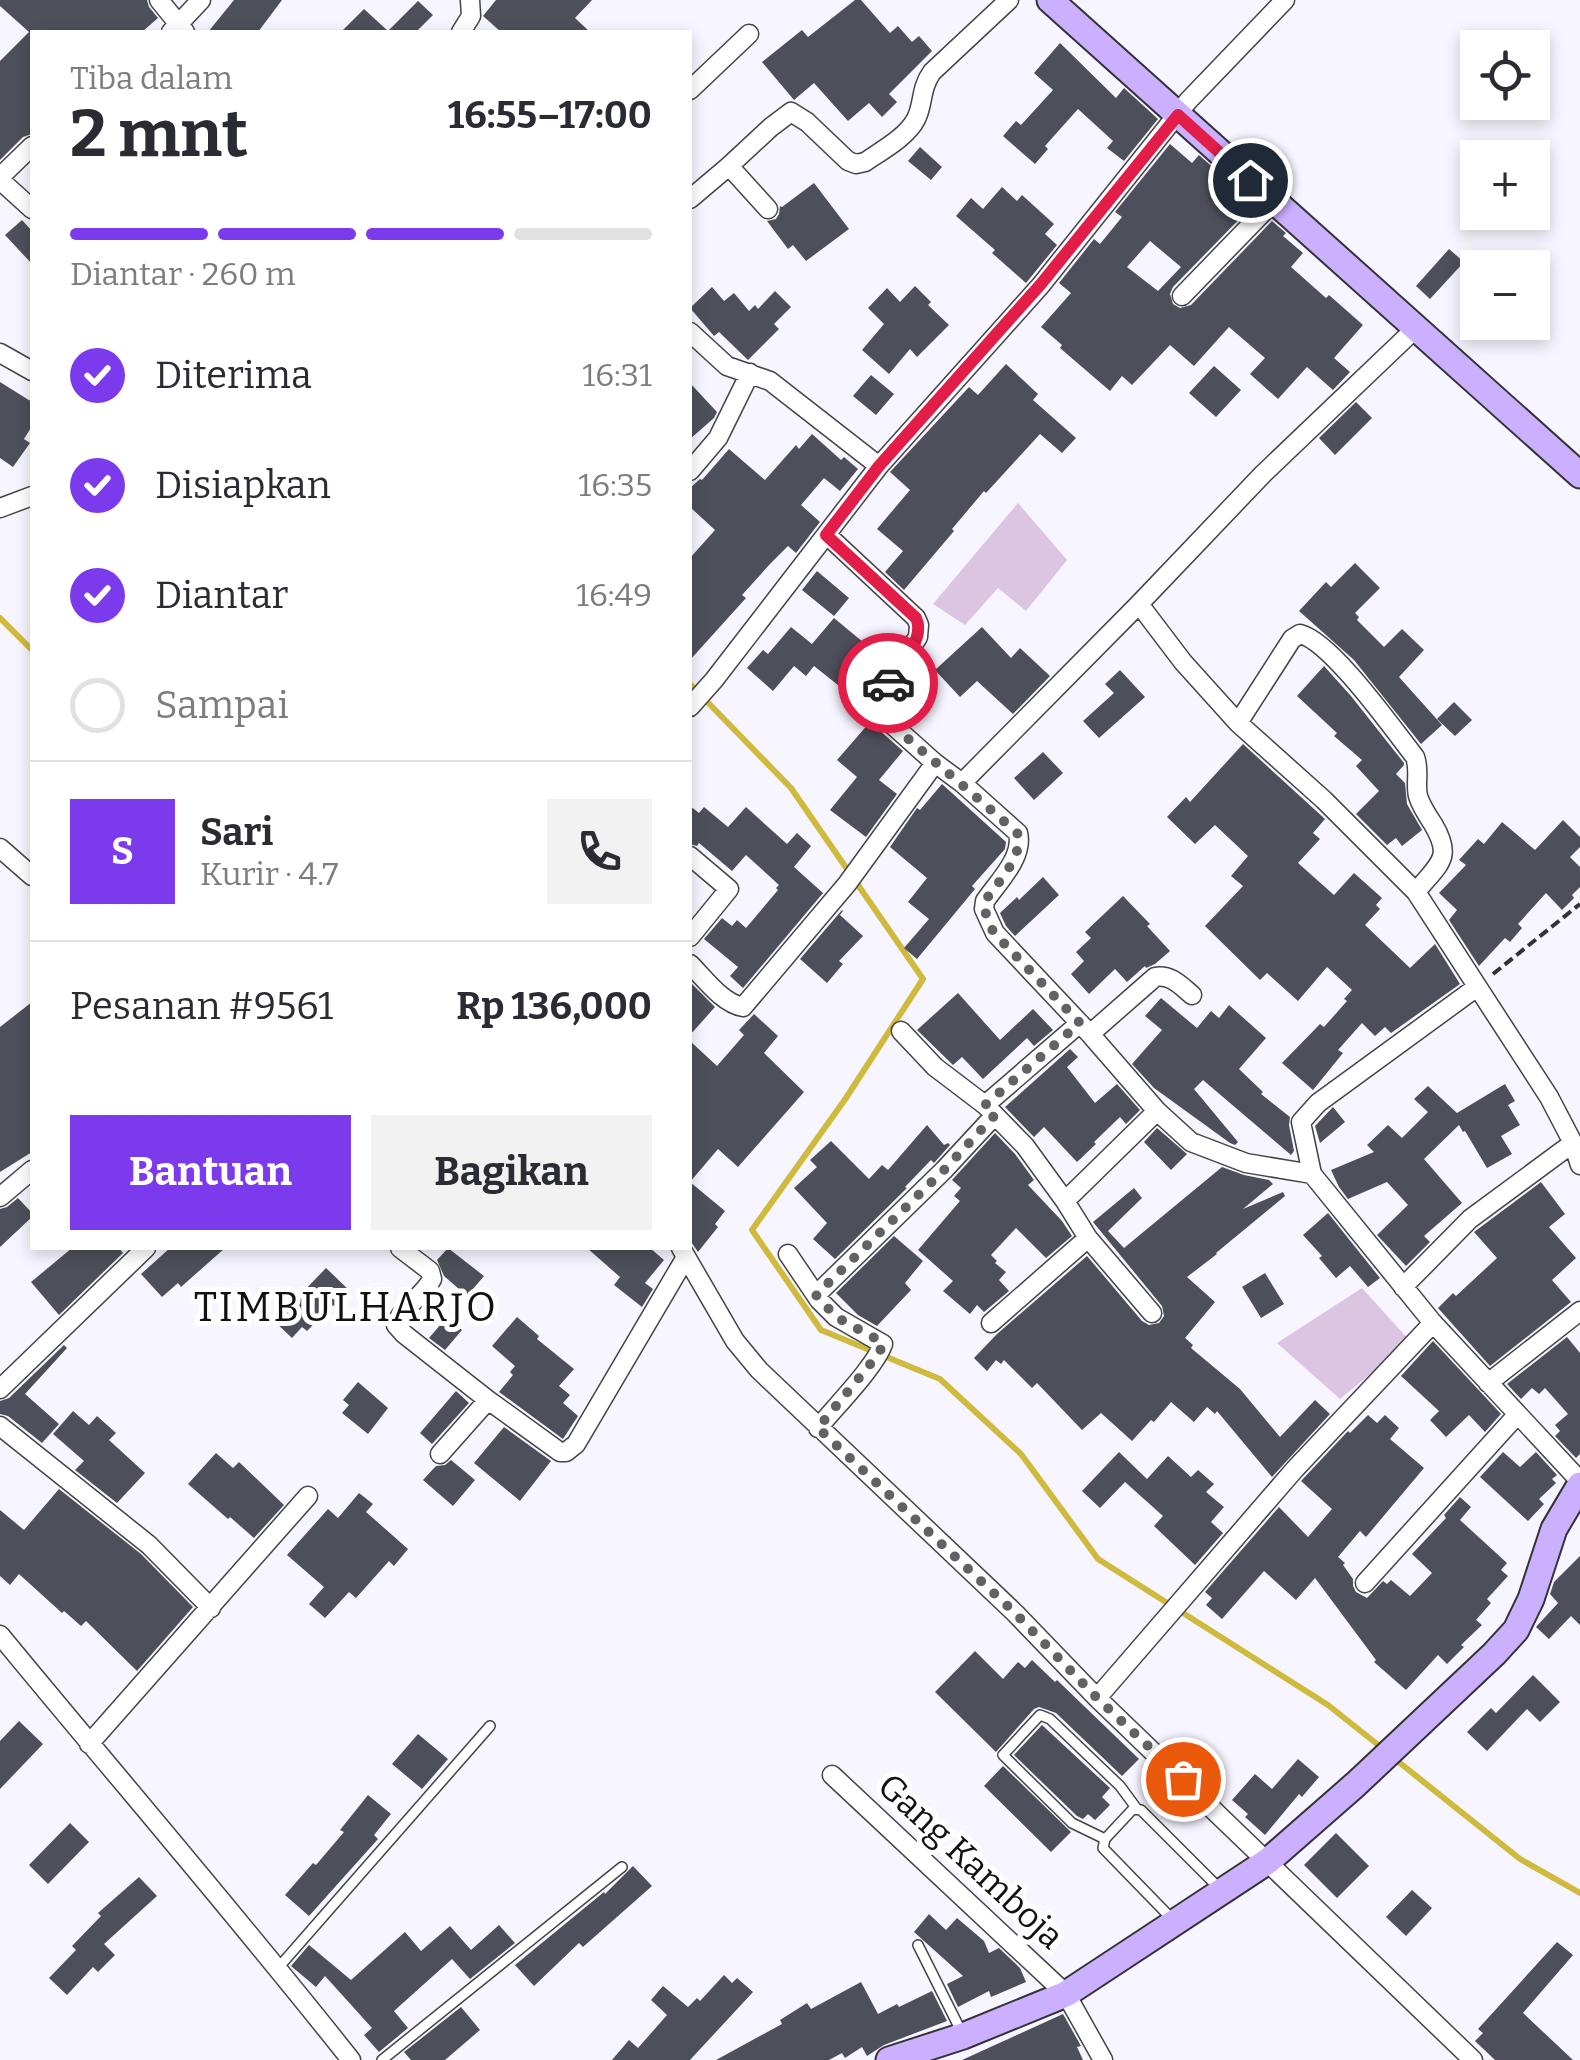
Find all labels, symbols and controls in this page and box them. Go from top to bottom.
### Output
map controls [1460,30,1550,340]
button: locate [1460,30,1550,120]
text: Tiba dalam [70,59,233,97]
text: 16:55–17:00 [448,92,652,138]
text: 2 mnt [70,95,248,173]
pin [1208,138,1293,223]
button: + [1460,140,1550,230]
icon: home [1223,153,1278,208]
button: − [1460,250,1550,340]
text: Diantar · 260 m [70,255,295,293]
icon: check [70,348,125,403]
text: Diterima [155,352,312,398]
text: 16:31 [582,356,652,394]
icon: check [70,458,125,513]
text: Disiapkan [155,462,331,508]
text: 16:35 [578,466,652,504]
icon: check [70,568,125,623]
text: Diantar [155,572,288,618]
text: 16:49 [576,576,652,614]
courier [838,633,938,733]
icon: car [861,656,916,711]
text: Sampai [155,682,289,728]
button: phone [547,799,652,904]
text: Sari [200,809,273,855]
text: S [111,828,134,874]
text: Kurir · 4.7 [200,855,338,893]
text: Pesanan #9561 [70,983,334,1029]
text: Rp 136,000 [456,983,652,1029]
button: Bantuan [70,1115,351,1230]
button: Bagikan [371,1115,652,1230]
district label: TIMBULHARJO [194,1284,498,1332]
pin [1141,1737,1226,1822]
icon: bag [1156,1752,1211,1807]
street label: Gang Kamboja [870,1764,1072,1958]

